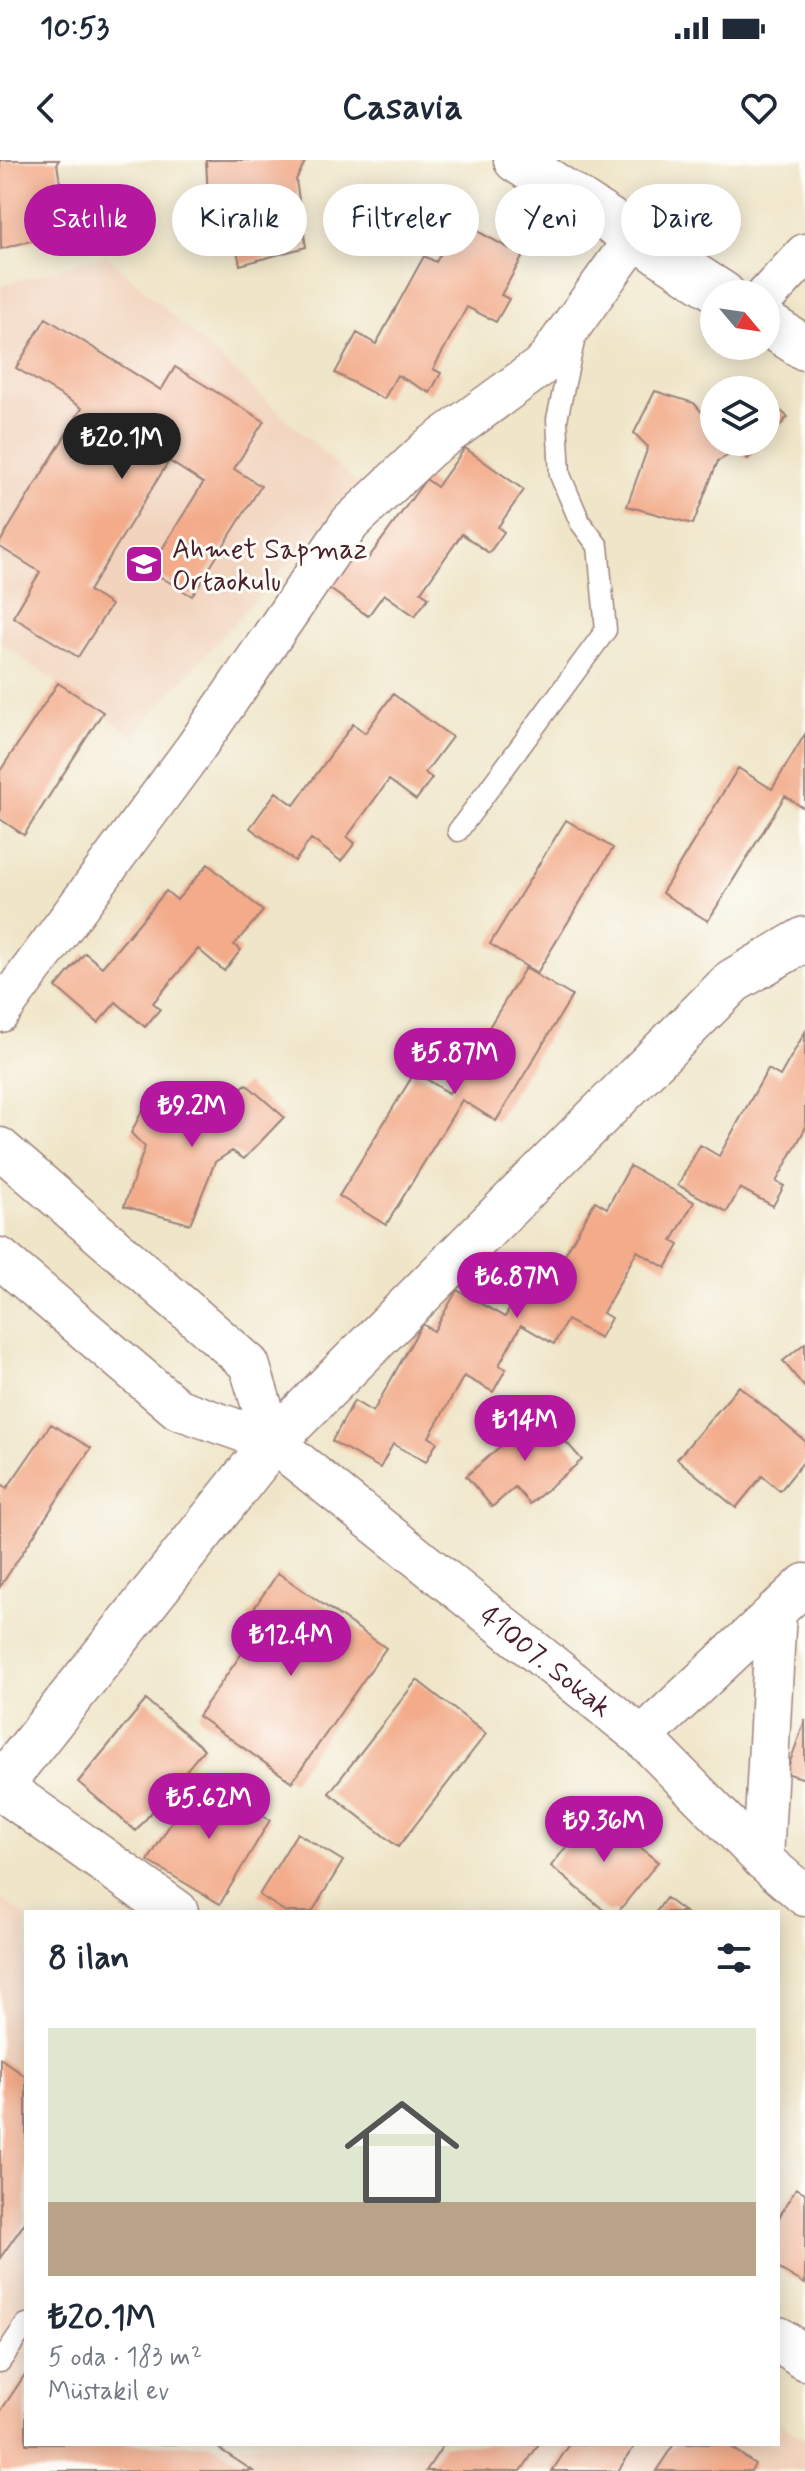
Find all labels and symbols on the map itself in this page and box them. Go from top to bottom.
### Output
north arrow [700,280,780,360]
pin: ₺20.1M [57,413,187,481]
place label: Ahmet Sapmaz Ortaokulu [172,532,368,601]
school or university icon: Ahmet Sapmaz Ortaokulu [123,543,165,585]
pin: ₺5.87M [390,1028,520,1096]
pin: ₺9.2M [136,1081,248,1149]
pin: ₺6.87M [452,1252,582,1320]
pin: ₺14M [478,1395,572,1463]
street label: 41007. Sokak [471,1598,619,1727]
pin: ₺12.4M [226,1610,356,1678]
pin: ₺5.62M [144,1773,274,1841]
pin: ₺9.36M [539,1796,669,1864]

